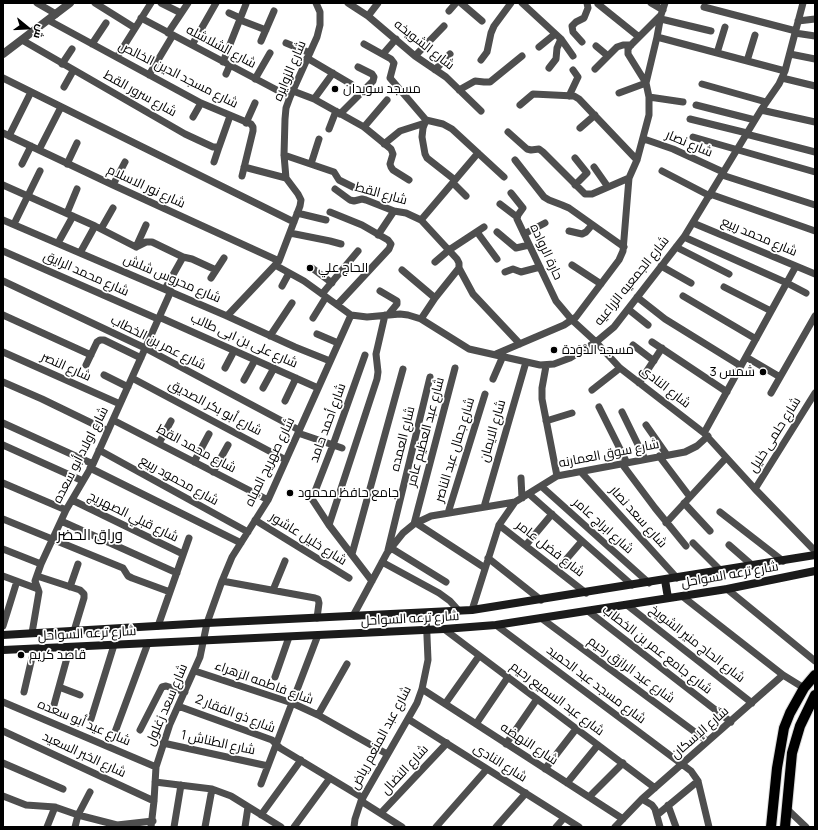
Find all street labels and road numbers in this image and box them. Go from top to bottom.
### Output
street label: شارع الشويخه [391,17,457,73]
street label: شارع الشلاشله [183,22,259,72]
street label: شارع مسجد الدين الخالص [116,38,240,112]
street label: شارع الزوايره [270,38,310,104]
street label: شارع سرور القط [101,68,179,120]
street label: شارع نصار [663,127,715,161]
street label: شارع نور الاسلام [105,162,187,212]
street label: شارع القط [353,180,409,208]
street label: شارع محمد ربيع [719,214,799,260]
street label: حارة الرواده [526,221,566,283]
street label: شارع الجمعيه الزراعيه [591,233,673,329]
street label: شارع محمد الرايق [41,248,131,300]
street label: شارع محروس شلش [121,251,223,307]
street label: شارع على بن ابى طالب [188,310,300,372]
street label: شارع عمر بن الخطاب [108,312,208,374]
street label: شارع النصر [39,349,93,385]
street label: شارع النادى [636,362,694,412]
street label: شارع عبد العظيم عامر [404,376,448,488]
street label: شارع أبو بكر الصديق [166,377,264,439]
street label: شارع أحمد حامد [306,381,350,465]
street label: شارع حلمى خليل [746,394,804,476]
street label: شارع جمال عبد الناصر [432,396,478,504]
street label: شارع الايمان [477,398,509,464]
street label: شارع اولاد أبو سعده [50,404,112,506]
street label: شارع العمده [387,405,419,473]
street label: شارع صهريج المياه [242,415,298,509]
street label: شارع محمد القط [153,421,239,477]
street label: شارع سوق العمارنه [557,437,661,471]
street label: شارع محمود ربيع [137,453,221,509]
street label: شارع سعد نصار [606,483,670,551]
street label: شارع قبلي الصهريج [85,488,181,546]
street label: شارع ابراج عامر [570,495,636,557]
street label: شارع خليل عاشور [267,509,349,569]
street label: شارع فضل عامر [513,518,587,580]
street label: شارع ترعه السواحل [680,559,780,591]
street label: شارع جامع عمر بن الخطاب [599,602,715,698]
street label: شارع الحاج منير الشويخ [646,602,748,686]
street label: شارع ترعه السواحل [360,609,460,629]
street label: شارع ترعه السواحل [37,624,137,644]
street label: شارع عبد الرازق رحيم [585,633,677,707]
street label: شارع مسجد عبد الحميد [543,643,649,727]
street label: شارع فاطمه الزهراء [213,658,315,708]
street label: شارع عبد السميع رحيم [507,659,607,739]
street label: شارع سعد زغلول [143,662,191,748]
street label: شارع عبد المنعم رياض [347,683,415,793]
street label: شارع ذو الفقار 2 [193,692,277,736]
street label: شارع عيد أبو سعده [35,696,133,750]
street label: شارع الإسكان [668,704,732,762]
street label: شارع النهضه [497,720,561,768]
street label: شارع الطناش 1 [179,728,257,758]
street label: شارع الخبر السعيد [40,729,128,781]
street label: شارع النادى [470,740,530,786]
street label: شارع النضال [378,742,432,798]

